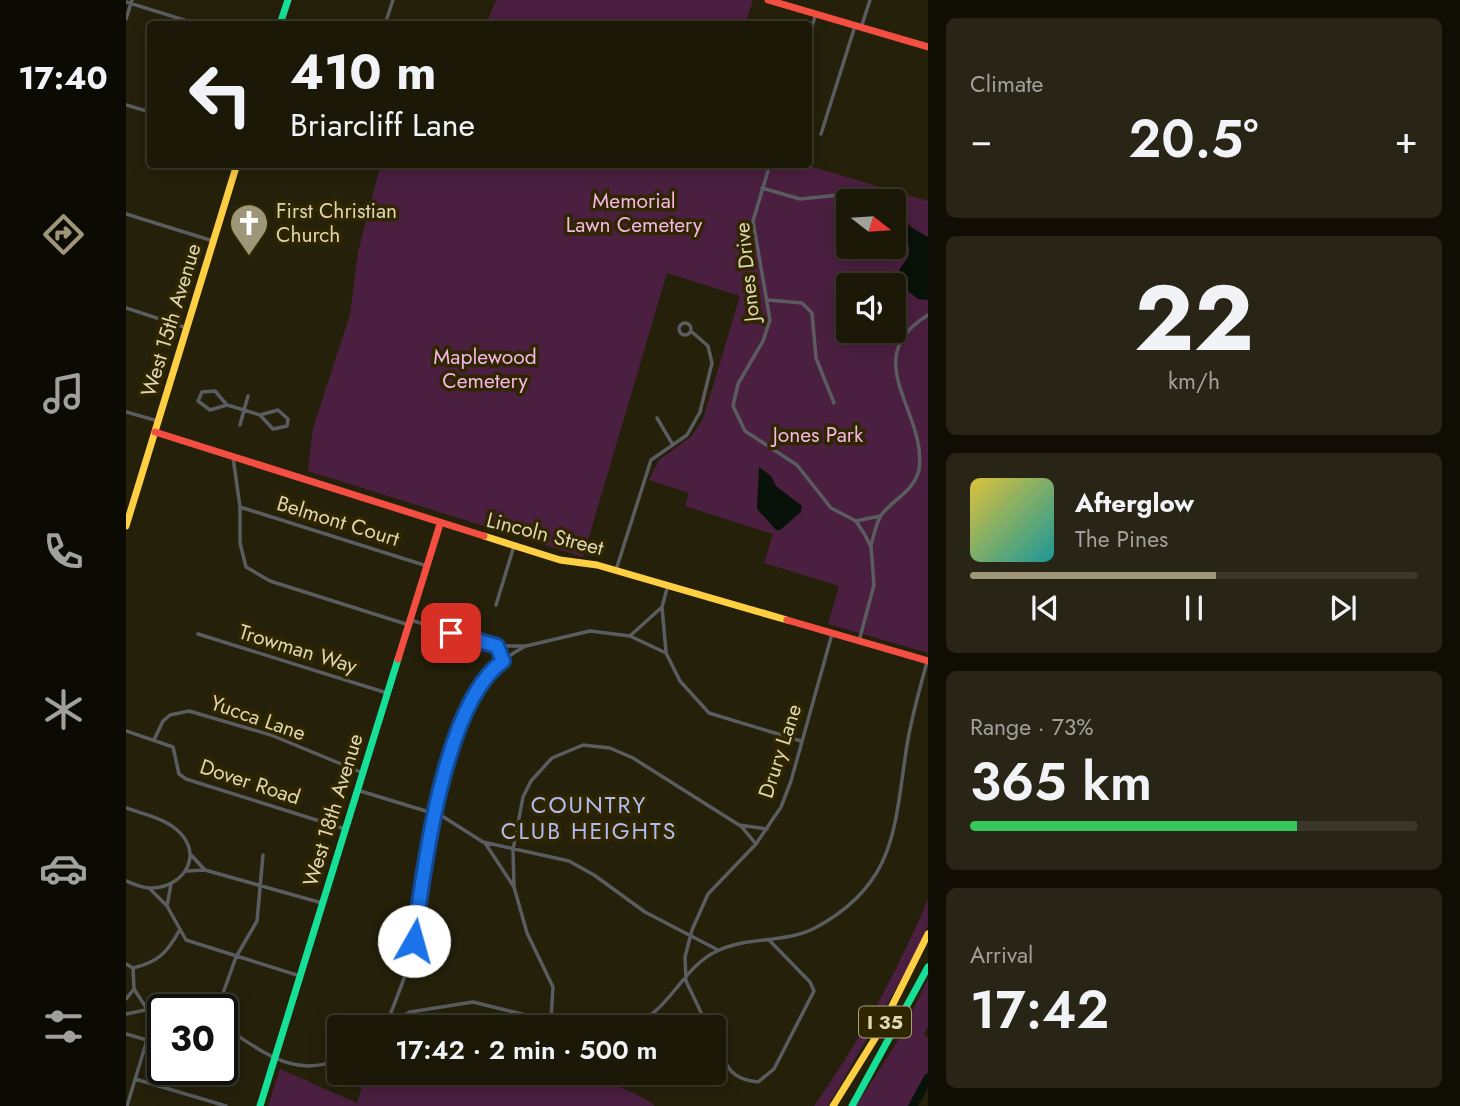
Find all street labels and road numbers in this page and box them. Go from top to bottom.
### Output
street label: Jones Drive [727,221,767,326]
street label: West 15th Avenue [133,240,209,400]
street label: Belmont Court [273,488,403,554]
street label: Lincoln Street [483,505,607,563]
street label: Trowman Way [235,617,362,681]
street label: Yucca Lane [206,688,310,748]
street label: Drury Lane [751,700,809,802]
street label: West 18th Avenue [295,730,371,890]
street label: Dover Road [196,752,304,812]
road number: I 35 [859,1006,911,1038]

